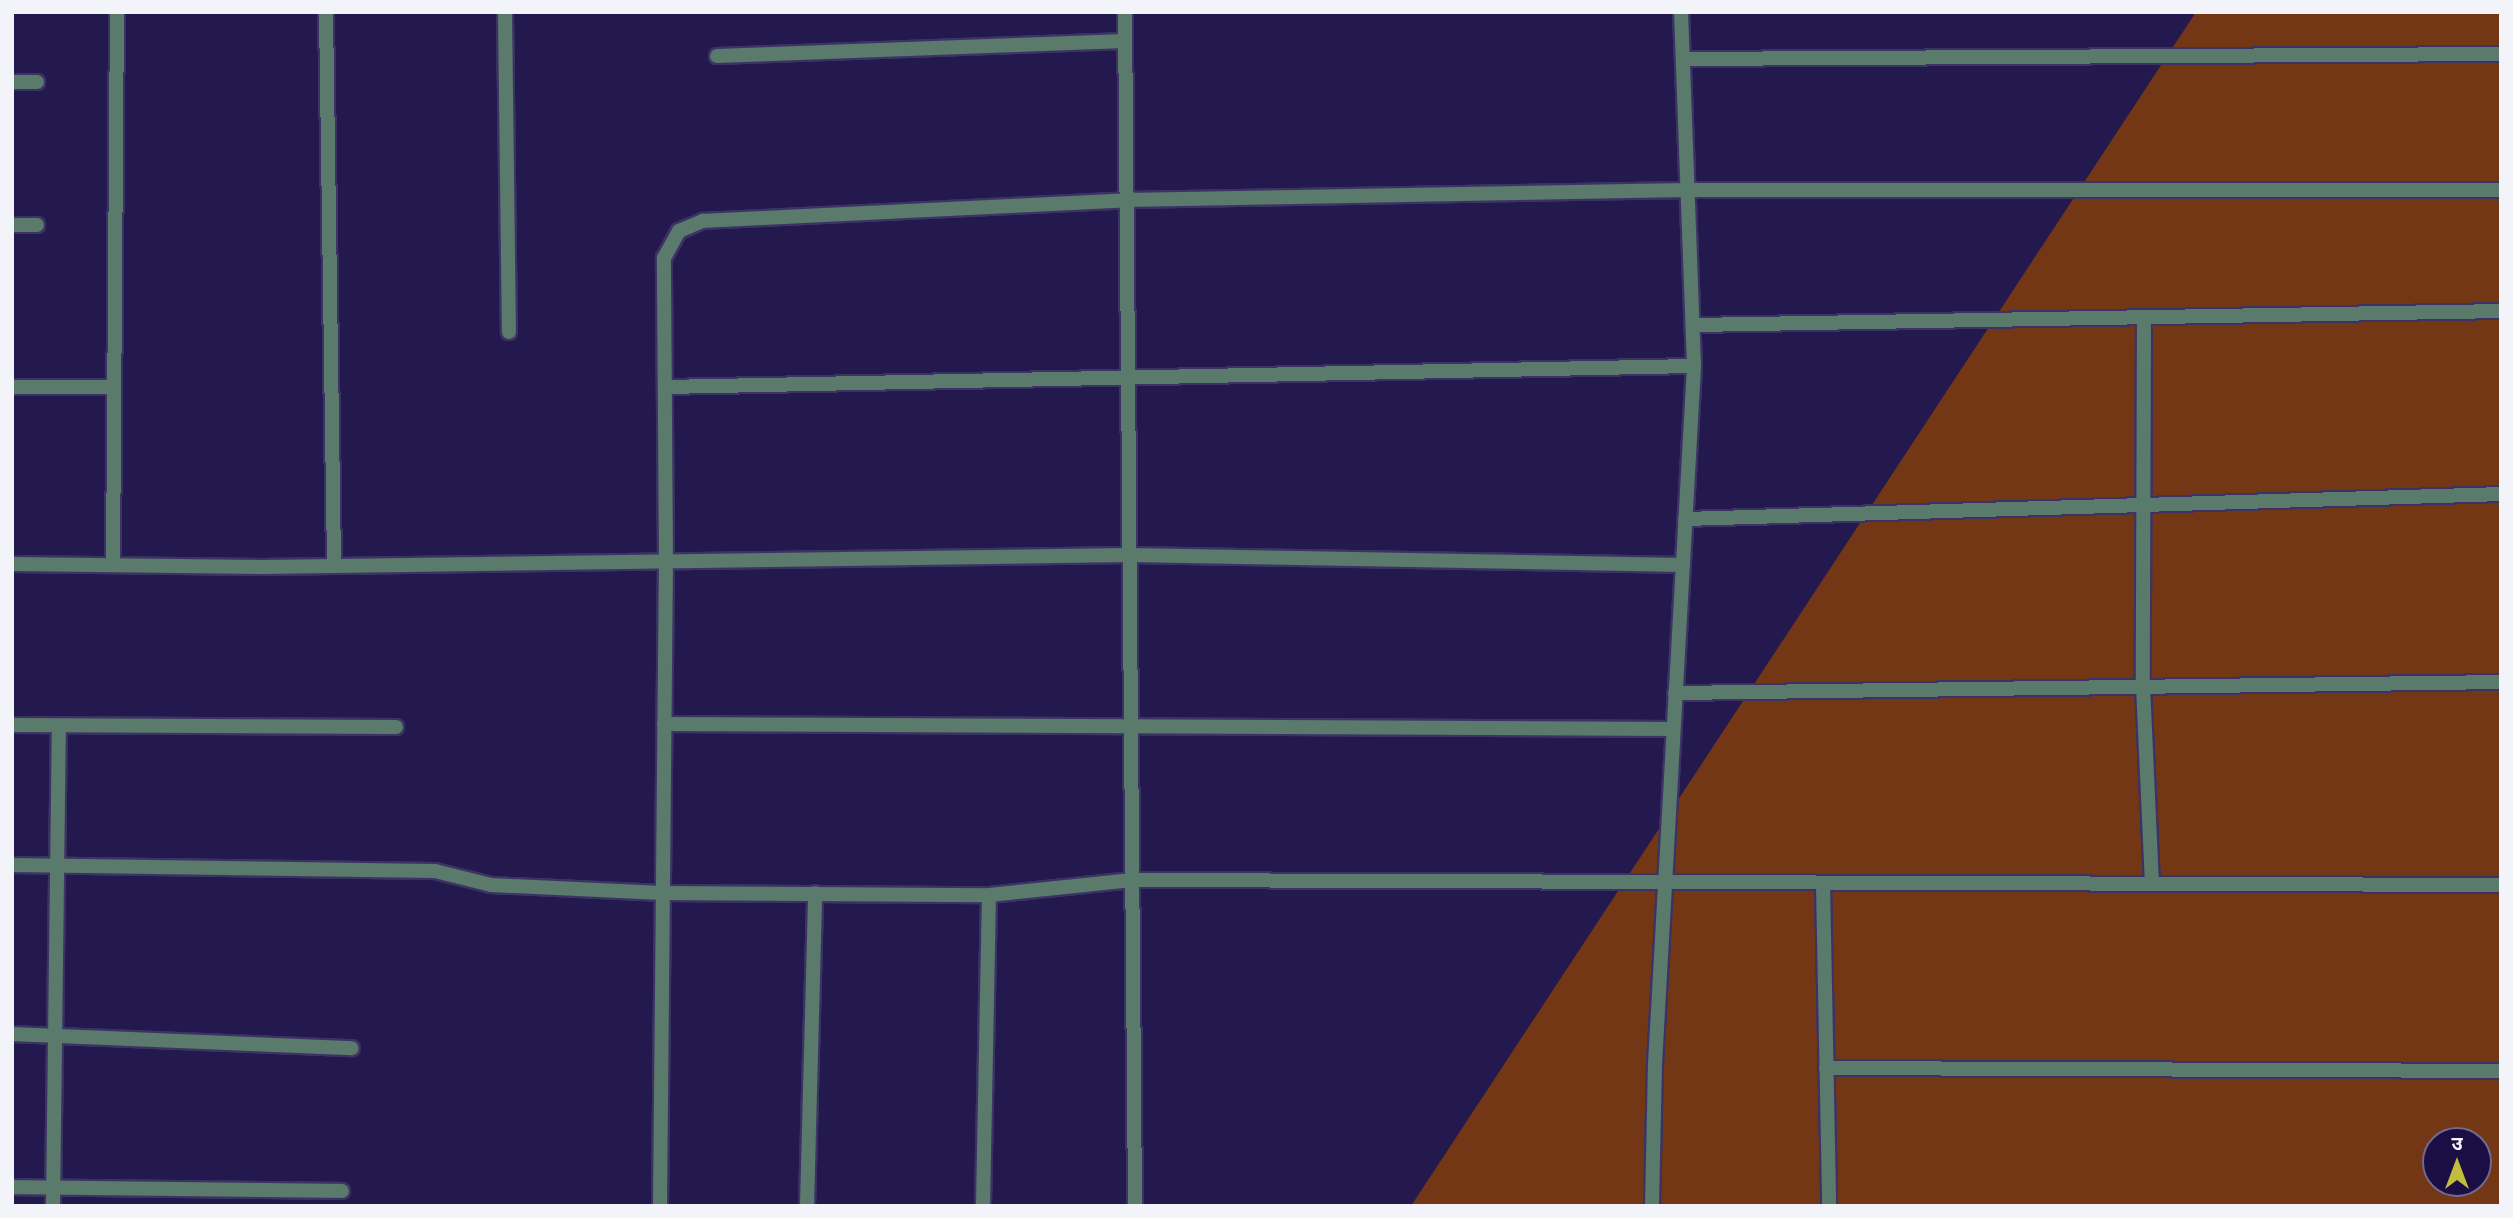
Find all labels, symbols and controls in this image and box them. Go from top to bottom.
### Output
north arrow [2422,1127,2492,1197]
text: उ [2451,1128,2463,1157]

